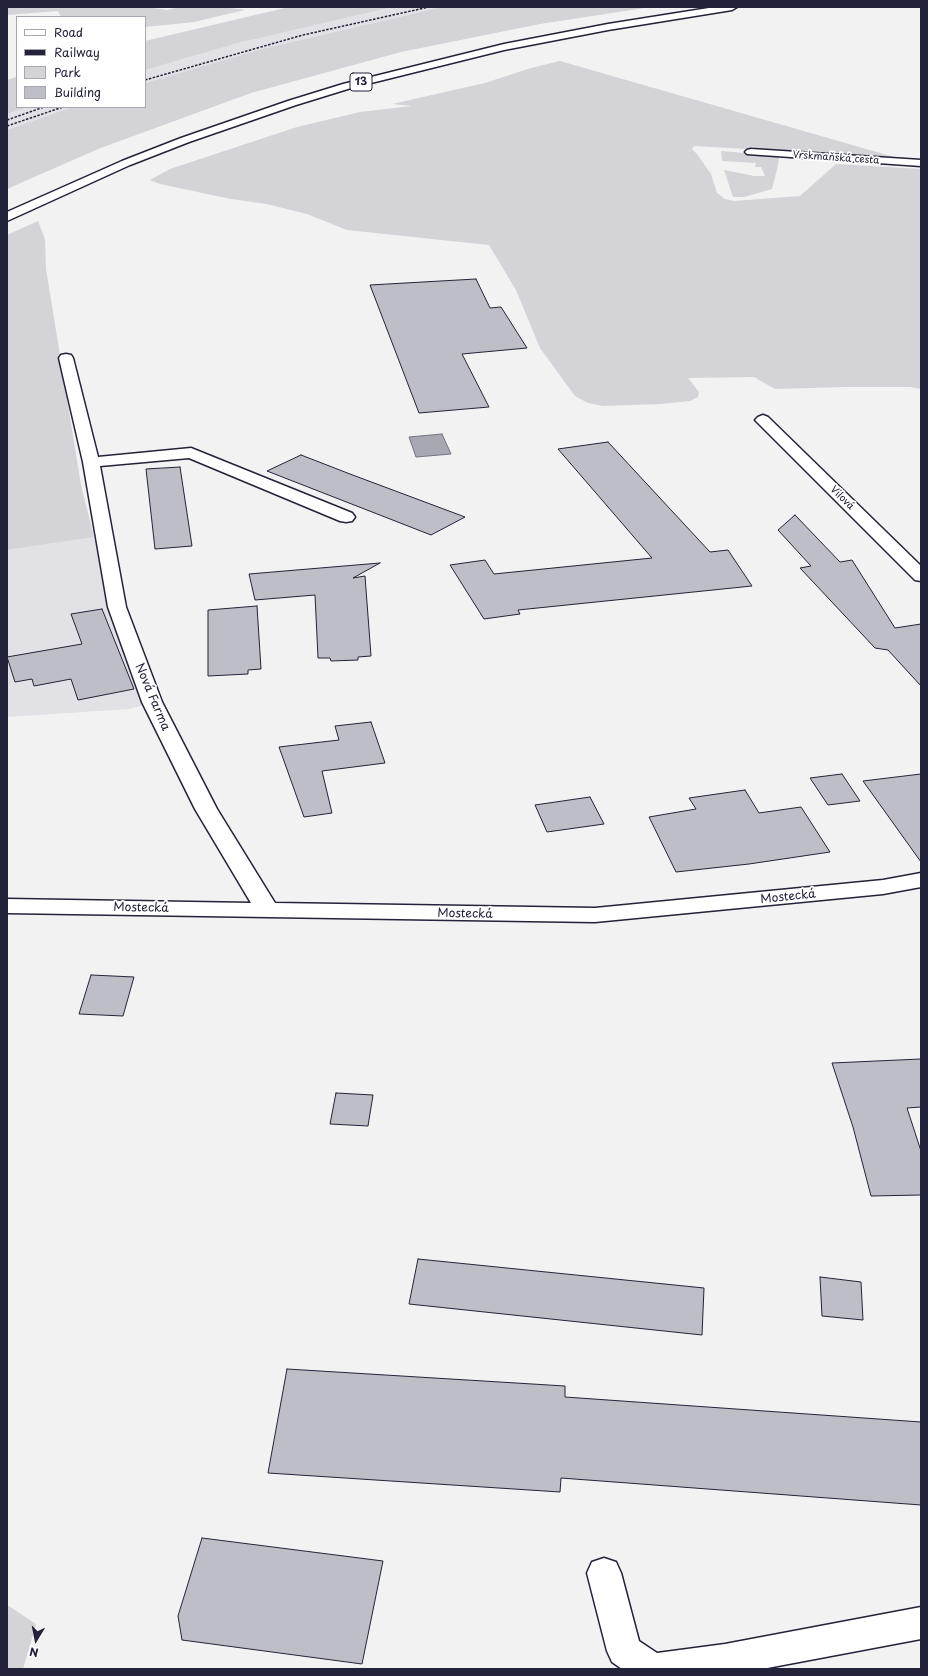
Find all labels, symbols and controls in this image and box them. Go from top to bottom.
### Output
legend [16,16,146,108]
text: Road [54,23,83,41]
text: Railway [54,43,100,61]
text: Park [54,63,81,81]
road number: 13 [350,73,372,91]
text: Building [54,83,101,101]
street label: Vrskmaňská cesta [792,149,880,167]
street label: Vilová [828,484,856,512]
street label: Nová Farma [131,661,173,733]
street label: Mostecká [760,887,816,907]
street label: Mostecká [113,900,169,916]
street label: Mostecká [437,906,493,922]
north arrow [16,1620,56,1660]
text: N [28,1643,40,1661]

